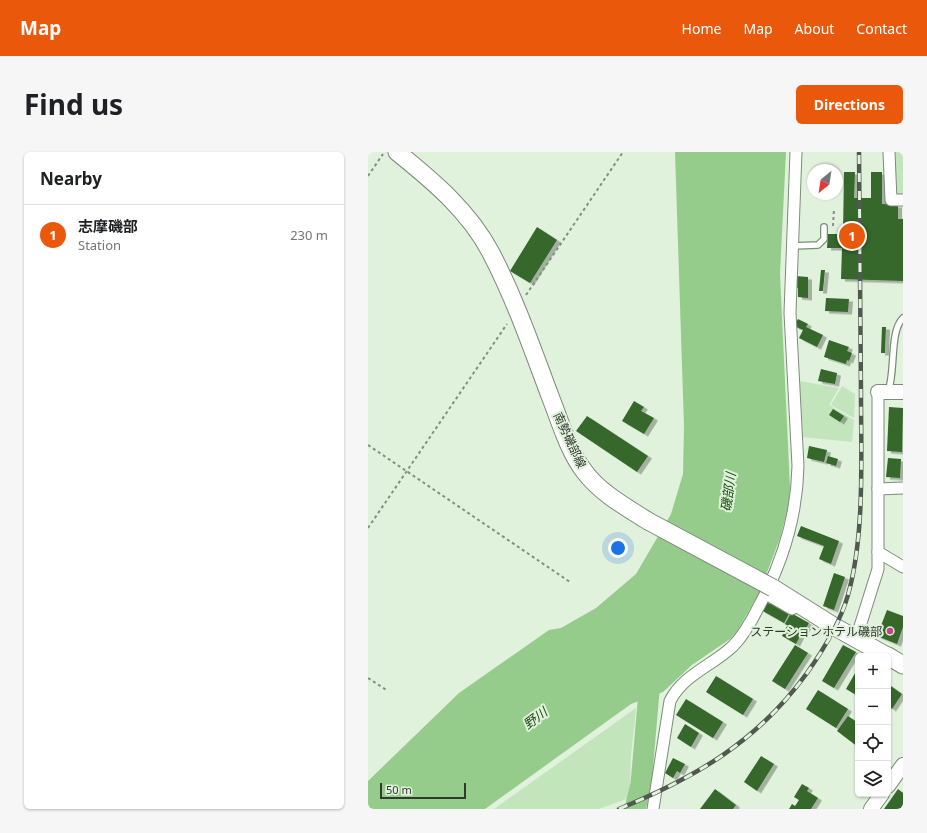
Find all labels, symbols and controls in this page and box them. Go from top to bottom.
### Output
text: Map [20,15,61,41]
text: Home [682,19,721,38]
text: Map [743,19,773,38]
text: About [795,19,834,38]
text: Contact [856,19,907,38]
text: Find us [24,85,123,123]
button: Directions [796,85,903,124]
north arrow [807,164,843,200]
text: Nearby [40,167,102,190]
text: 志摩磯部 [78,216,138,236]
pin: 1 [839,221,865,251]
text: 1 [49,226,57,244]
text: 230 m [290,226,328,244]
text: Station [78,236,121,254]
street label: 南勢磯部線 [550,409,590,471]
water label: 磯部川 [716,469,740,513]
your location [608,538,628,558]
place label: ステーションホテル磯部 [750,623,882,640]
marker: ステーションホテル磯部 [885,626,895,636]
map controls [855,653,891,797]
button: + [855,653,891,689]
button: − [855,689,891,725]
water label: 野川 [519,702,552,733]
button: locate [855,725,891,761]
button: layers [855,761,891,797]
scale bar [380,781,466,800]
text: 50 m [386,782,412,797]

